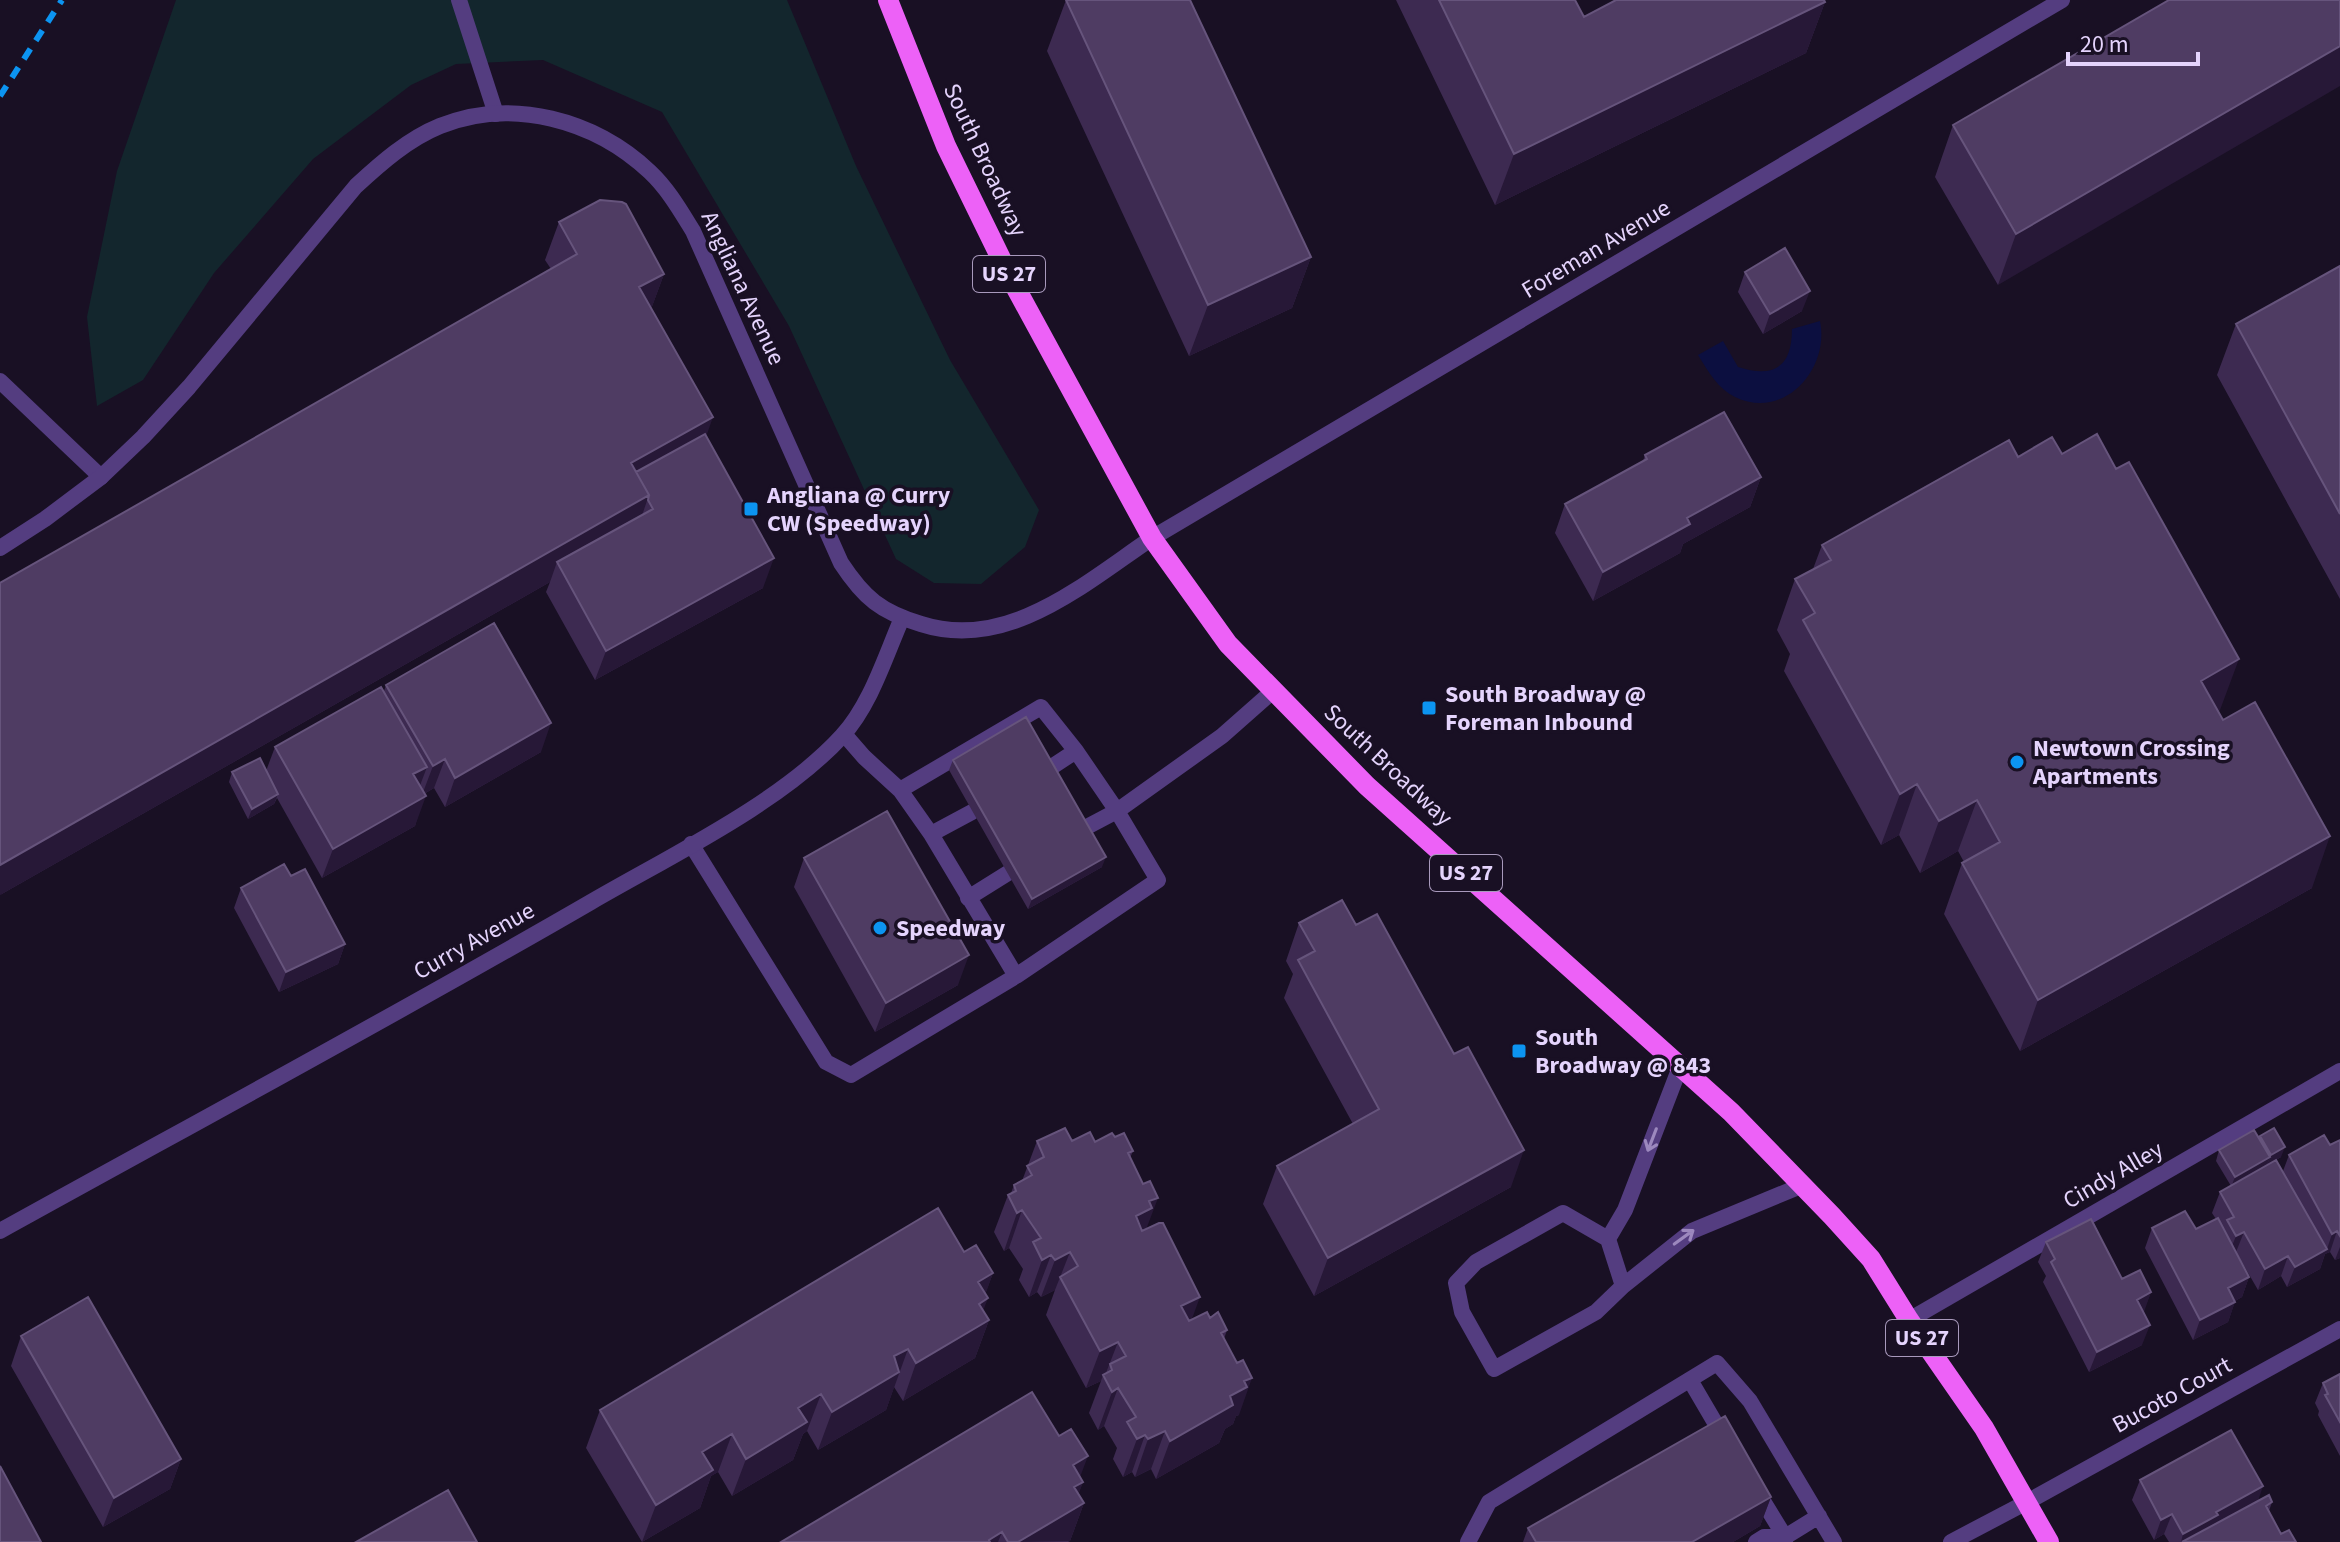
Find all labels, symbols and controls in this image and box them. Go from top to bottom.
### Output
scale bar [2068,16,2198,66]
text: 20 m [2080,27,2129,62]
street label: South Broadway [934,78,1036,242]
street label: Foreman Avenue [1515,191,1677,307]
street label: Angliana Avenue [692,205,794,371]
road number: US 27 [973,256,1045,292]
place label: Angliana @ Curry CW (Speedway) [766,478,951,541]
marker: Angliana @ Curry CW (Speedway) [742,500,760,518]
place label: South Broadway @ Foreman Inbound [1445,677,1646,740]
street label: South Broadway [1316,696,1460,834]
marker: South Broadway @ Foreman Inbound [1420,699,1438,717]
place label: Newtown Crossing Apartments [2032,731,2230,794]
marker: Newtown Crossing Apartments [2008,753,2026,771]
road number: US 27 [1430,855,1502,891]
street label: Curry Avenue [407,893,541,989]
place label: Speedway [896,911,1006,946]
marker: Speedway [871,919,889,937]
place label: South Broadway @ 843 [1535,1020,1711,1083]
marker: South Broadway @ 843 [1510,1042,1528,1060]
one-way arrow [1644,1127,1658,1152]
street label: Cindy Alley [2056,1132,2170,1218]
one-way arrow [1673,1229,1695,1246]
road number: US 27 [1886,1320,1958,1356]
street label: Bucoto Court [2106,1348,2238,1442]

